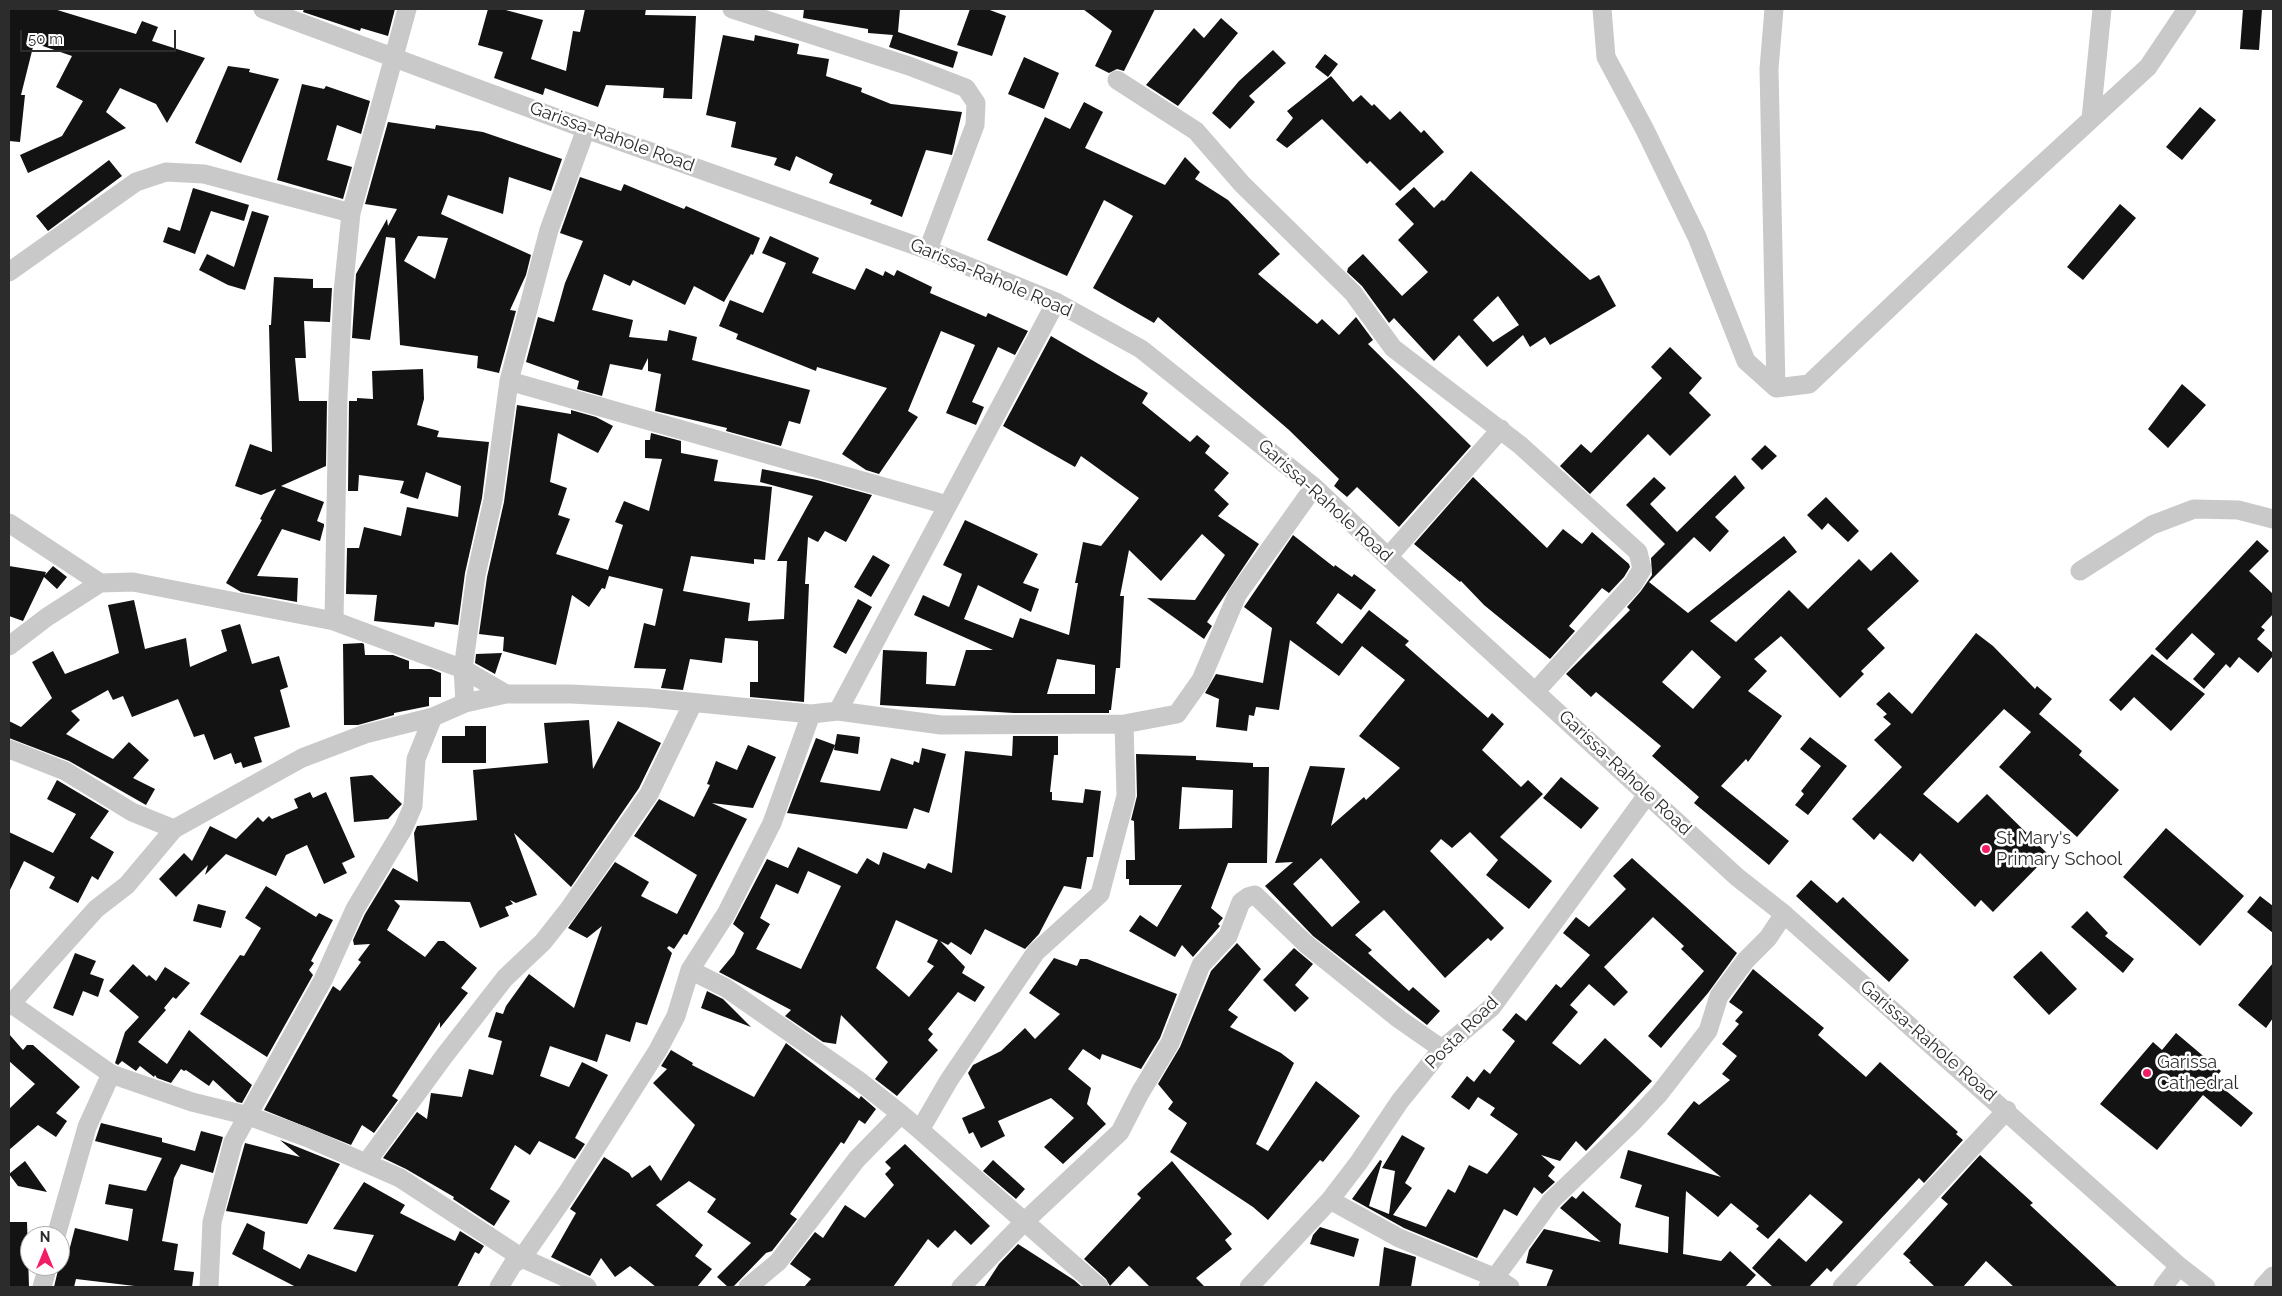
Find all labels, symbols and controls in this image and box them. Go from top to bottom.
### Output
scale bar [22,20,179,52]
text: 50 m [28,30,63,48]
street label: Garissa-Rahole Road [527,97,697,177]
street label: Garissa-Rahole Road [907,234,1075,322]
street label: Garissa-Rahole Road [1253,435,1397,567]
street label: Garissa-Rahole Road [1554,706,1696,840]
place label: St Mary's Primary School [1996,828,2122,871]
marker: St Mary's Primary School [1980,843,1992,855]
street label: Garissa-Rahole Road [1855,976,2001,1106]
street label: Posta Road [1421,992,1503,1074]
place label: Garissa Cathedral [2157,1052,2238,1094]
marker: Garissa Cathedral [2141,1067,2153,1079]
north arrow [20,1226,70,1276]
text: N [40,1229,50,1245]

